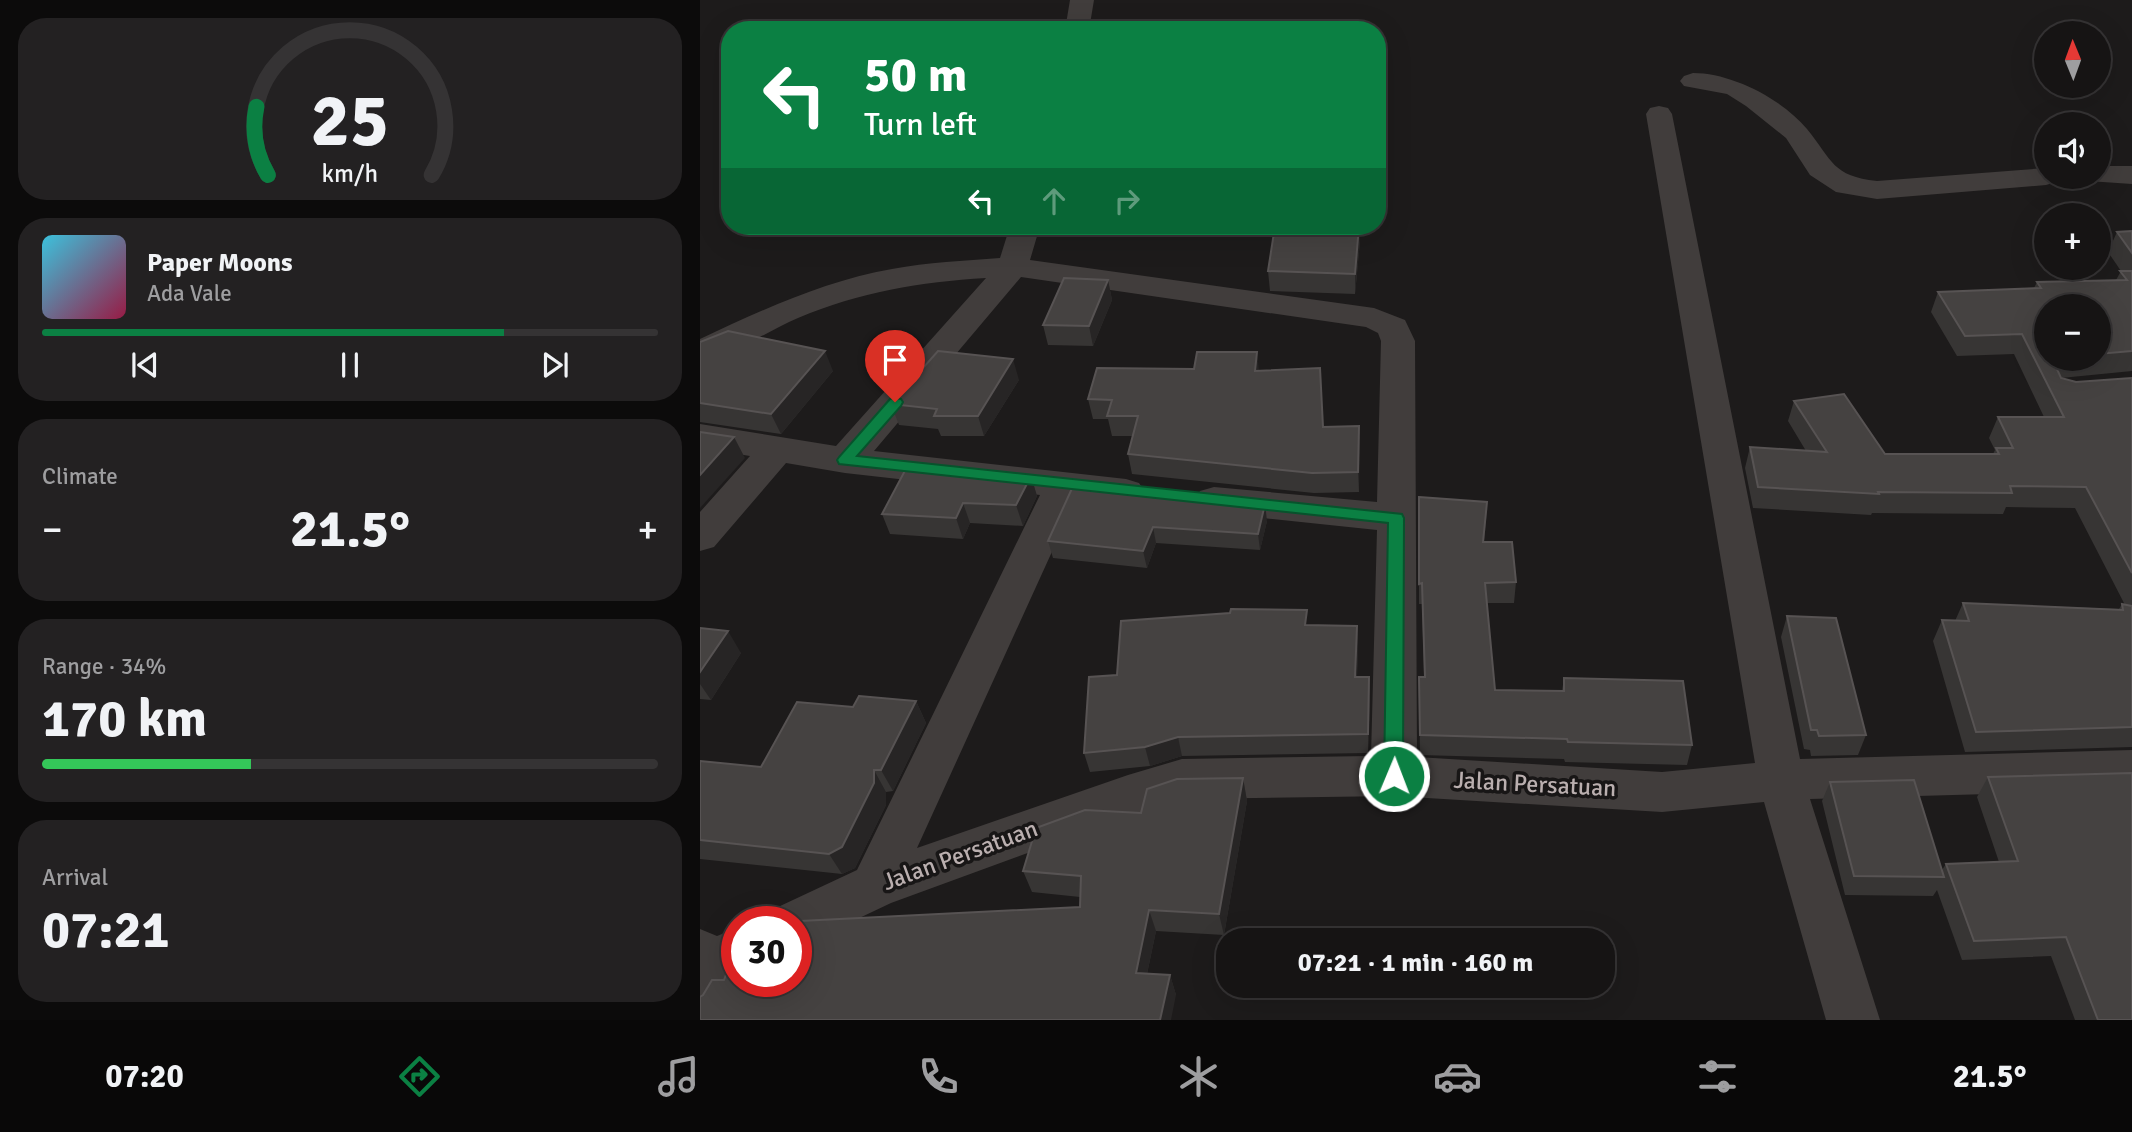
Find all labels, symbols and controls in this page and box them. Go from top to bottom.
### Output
north arrow [2034,21,2110,98]
map controls [2034,21,2111,371]
text: 50 m [864,45,967,105]
icon: left [749,49,840,140]
text: 25 [311,78,389,167]
text: Turn left [864,105,977,144]
button: sound [2034,112,2111,189]
text: km/h [322,158,378,189]
icon: left [962,182,1000,220]
icon: ahead [1035,182,1073,220]
icon: right [1108,182,1146,220]
button: + [2034,203,2111,280]
text: Paper Moons [147,247,293,279]
text: Ada Vale [147,279,232,308]
button: − [2034,294,2111,371]
pin [865,330,925,402]
icon: arrive [876,341,914,379]
icon: previous [126,346,164,384]
icon: pause [331,346,369,384]
icon: next [536,346,574,384]
text: Climate [42,462,118,491]
text: 21.5° [290,497,410,561]
text: − [42,506,63,553]
text: + [637,506,658,553]
text: Range · 34% [42,652,166,681]
text: 170 km [42,687,207,751]
position arrow [1357,739,1431,813]
street label: Jalan Persatuan [1453,765,1617,803]
street label: Jalan Persatuan [878,813,1042,897]
text: Arrival [42,863,108,892]
text: 07:21 [42,898,170,962]
speed limit sign: 30 [721,906,812,997]
text: 07:21 · 1 min · 160 m [1298,947,1533,979]
icon: directions [395,1052,444,1101]
icon: music [654,1052,703,1101]
icon: phone [914,1052,963,1101]
icon: climate [1174,1052,1223,1101]
icon: car [1433,1052,1482,1101]
icon: filters [1693,1052,1742,1101]
text: 07:20 [105,1057,184,1096]
text: 21.5° [1953,1057,2027,1096]

